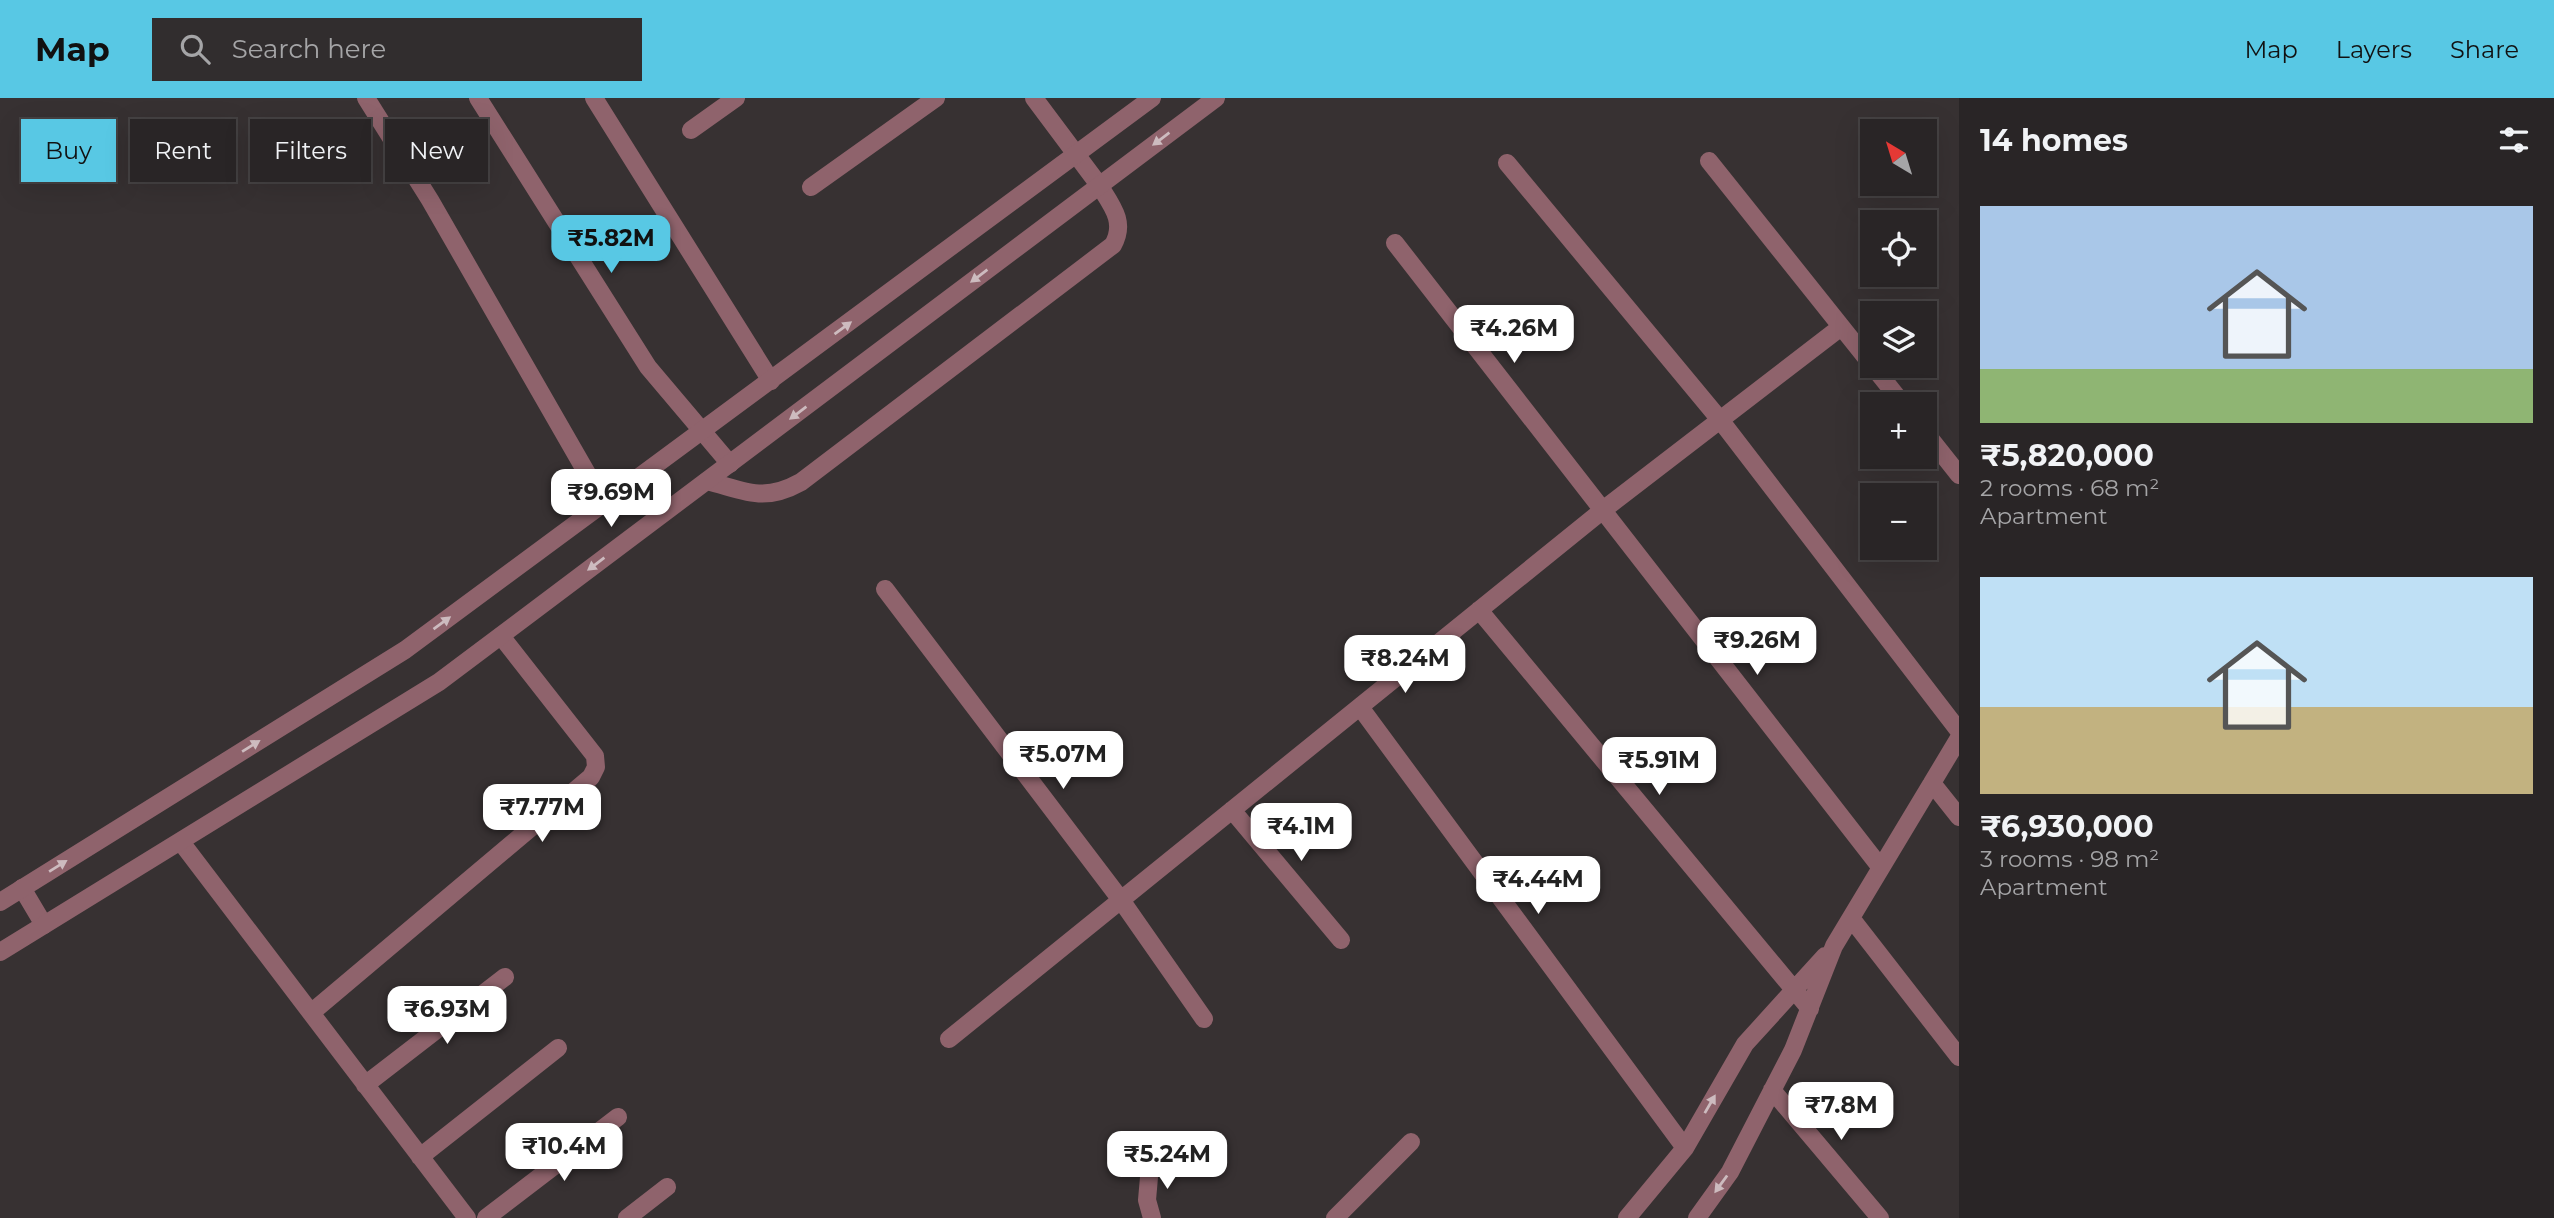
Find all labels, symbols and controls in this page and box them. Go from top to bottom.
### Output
search box [152,18,642,81]
text: Map [35,29,110,69]
icon: search [176,30,214,68]
text: Search here [232,33,386,65]
text: Map [2244,35,2298,64]
text: Layers [2336,35,2412,64]
text: Share [2450,35,2519,64]
chip: Buy [21,119,116,182]
chip: Rent [130,119,236,182]
chip: Filters [250,119,371,182]
chip: New [385,119,488,182]
north arrow [1860,119,1937,196]
map controls [1860,119,1937,560]
icon: filters [2495,121,2533,159]
text: 14 homes [1980,122,2128,159]
one-way arrow [1152,132,1170,146]
button: locate [1860,210,1937,287]
pin: ₹5.82M [554,216,668,275]
text: ₹5.82M [567,224,655,252]
icon: home [2194,251,2320,377]
one-way arrow [970,268,988,282]
button: layers [1860,301,1937,378]
pin: ₹4.26M [1457,306,1571,365]
text: ₹4.26M [1470,314,1558,342]
one-way arrow [834,321,852,335]
button: + [1860,392,1937,469]
one-way arrow [789,405,807,420]
text: ₹5,820,000 [1980,437,2154,474]
pin: ₹9.69M [554,470,668,529]
text: 2 rooms · 68 m² [1980,474,2159,502]
text: ₹9.69M [567,478,655,506]
button: − [1860,483,1937,560]
text: Apartment [1980,502,2108,530]
one-way arrow [587,557,605,571]
one-way arrow [433,615,451,630]
pin: ₹9.26M [1700,618,1814,677]
icon: home [2194,622,2320,748]
text: ₹9.26M [1713,626,1801,654]
pin: ₹8.24M [1348,636,1462,695]
text: ₹8.24M [1360,644,1450,672]
pin: ₹5.07M [1006,732,1120,791]
pin: ₹5.91M [1602,738,1716,797]
one-way arrow [242,739,261,752]
text: ₹5.07M [1019,740,1107,768]
text: ₹5.91M [1618,746,1700,774]
pin: ₹7.77M [485,784,599,844]
text: ₹7.77M [499,793,585,821]
pin: ₹4.1M [1252,804,1350,863]
text: ₹6,930,000 [1980,808,2154,845]
text: ₹4.1M [1267,812,1335,840]
text: 3 rooms · 98 m² [1980,845,2159,873]
pin: ₹4.44M [1481,856,1595,916]
one-way arrow [48,859,68,872]
text: ₹4.44M [1492,865,1584,893]
text: Apartment [1980,873,2108,901]
pin: ₹6.93M [390,986,504,1046]
text: ₹6.93M [403,995,491,1023]
pin: ₹7.8M [1792,1082,1890,1142]
text: ₹7.8M [1804,1091,1878,1119]
one-way arrow [1704,1094,1717,1113]
pin: ₹10.4M [507,1124,621,1183]
text: ₹10.4M [522,1132,606,1160]
pin: ₹5.24M [1110,1132,1224,1191]
text: ₹5.24M [1123,1140,1211,1168]
one-way arrow [1714,1175,1728,1193]

